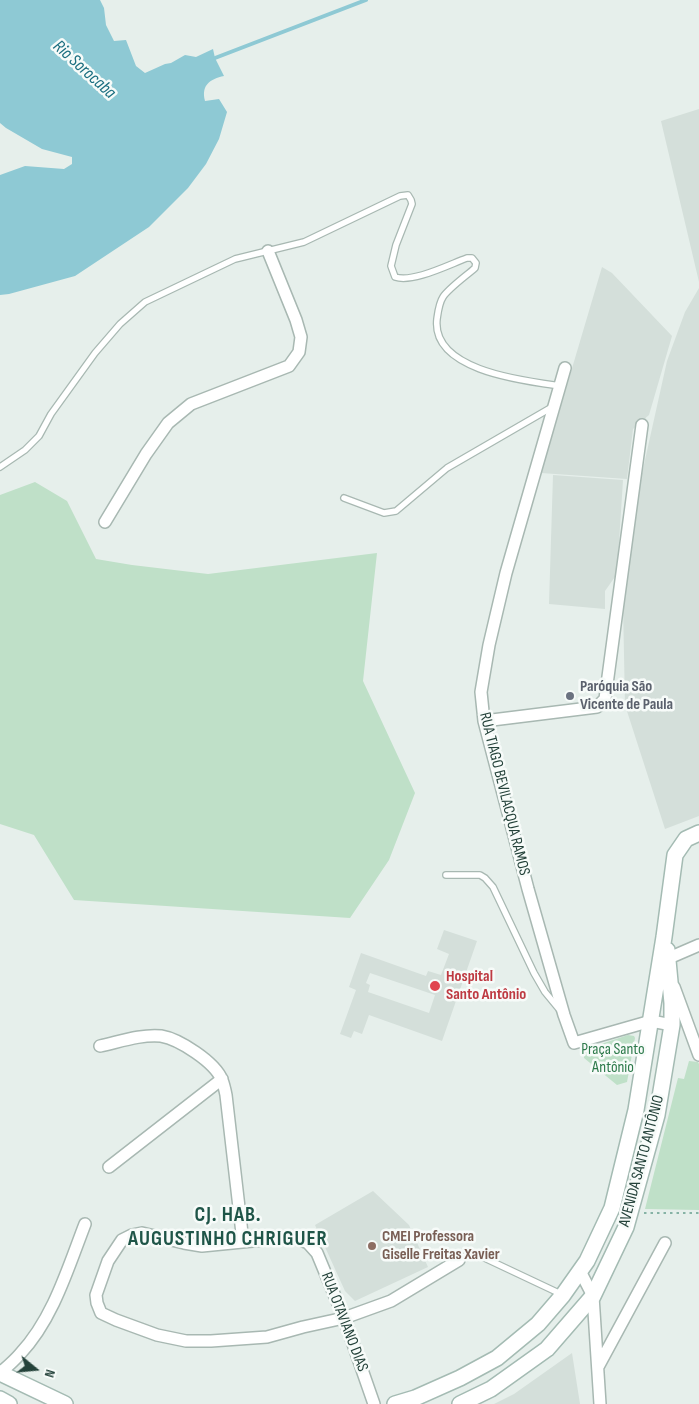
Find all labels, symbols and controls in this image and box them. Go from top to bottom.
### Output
water label: Rio Sorocaba [48,36,120,104]
place label: Paróquia São Vicente de Paula [580,677,673,715]
marker: Paróquia São Vicente de Paula [564,690,576,702]
street label: RUA TIAGO BEVILACQUA RAMOS [474,710,534,878]
place label: Hospital Santo Antônio [446,967,526,1005]
marker: Hospital Santo Antônio [428,979,442,993]
park label: Praça Santo Antônio [581,1040,645,1078]
street label: AVENIDA SANTO ANTÔNIO [615,1093,669,1229]
district label: CJ. HAB. AUGUSTINHO CHRIGUER [126,1203,330,1253]
place label: CMEI Professora Giselle Freitas Xavier [382,1227,500,1265]
marker: CMEI Professora Giselle Freitas Xavier [366,1240,378,1252]
street label: RUA OTAVIANO DIAS [316,1270,372,1374]
north arrow [10,1344,60,1394]
text: N [41,1367,59,1380]

